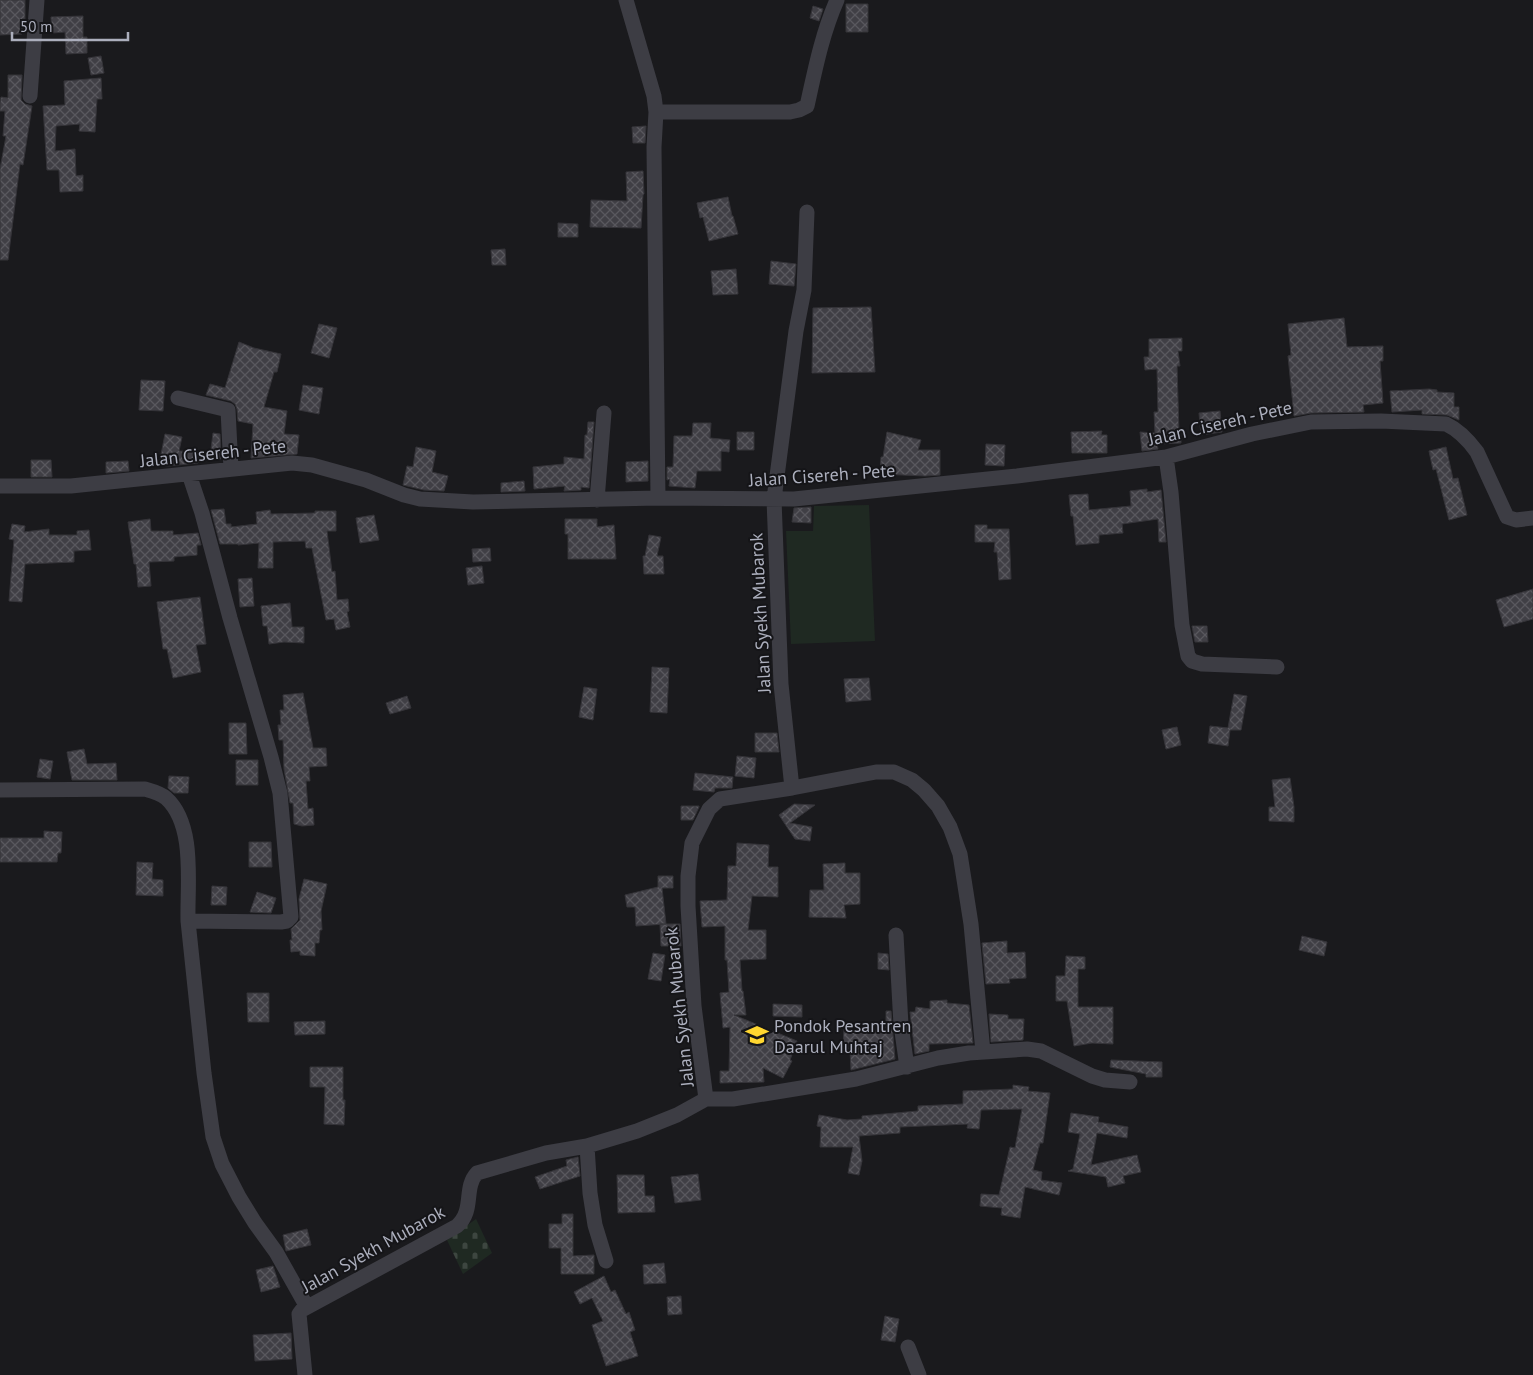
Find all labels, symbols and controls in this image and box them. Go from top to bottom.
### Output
scale bar [12,10,129,42]
text: 50 m [20,17,53,36]
street label: Jalan Cisereh - Pete [1145,395,1294,451]
street label: Jalan Cisereh - Pete [138,434,287,472]
street label: Jalan Cisereh - Pete [747,458,896,492]
street label: Jalan Syekh Mubarok [744,532,776,695]
street label: Jalan Syekh Mubarok [659,926,699,1089]
place label: Pondok Pesantren Daarul Muhtaj [774,1014,911,1058]
school or university icon: Pondok Pesantren Daarul Muhtaj [744,1022,770,1048]
street label: Jalan Syekh Mubarok [297,1200,449,1298]

